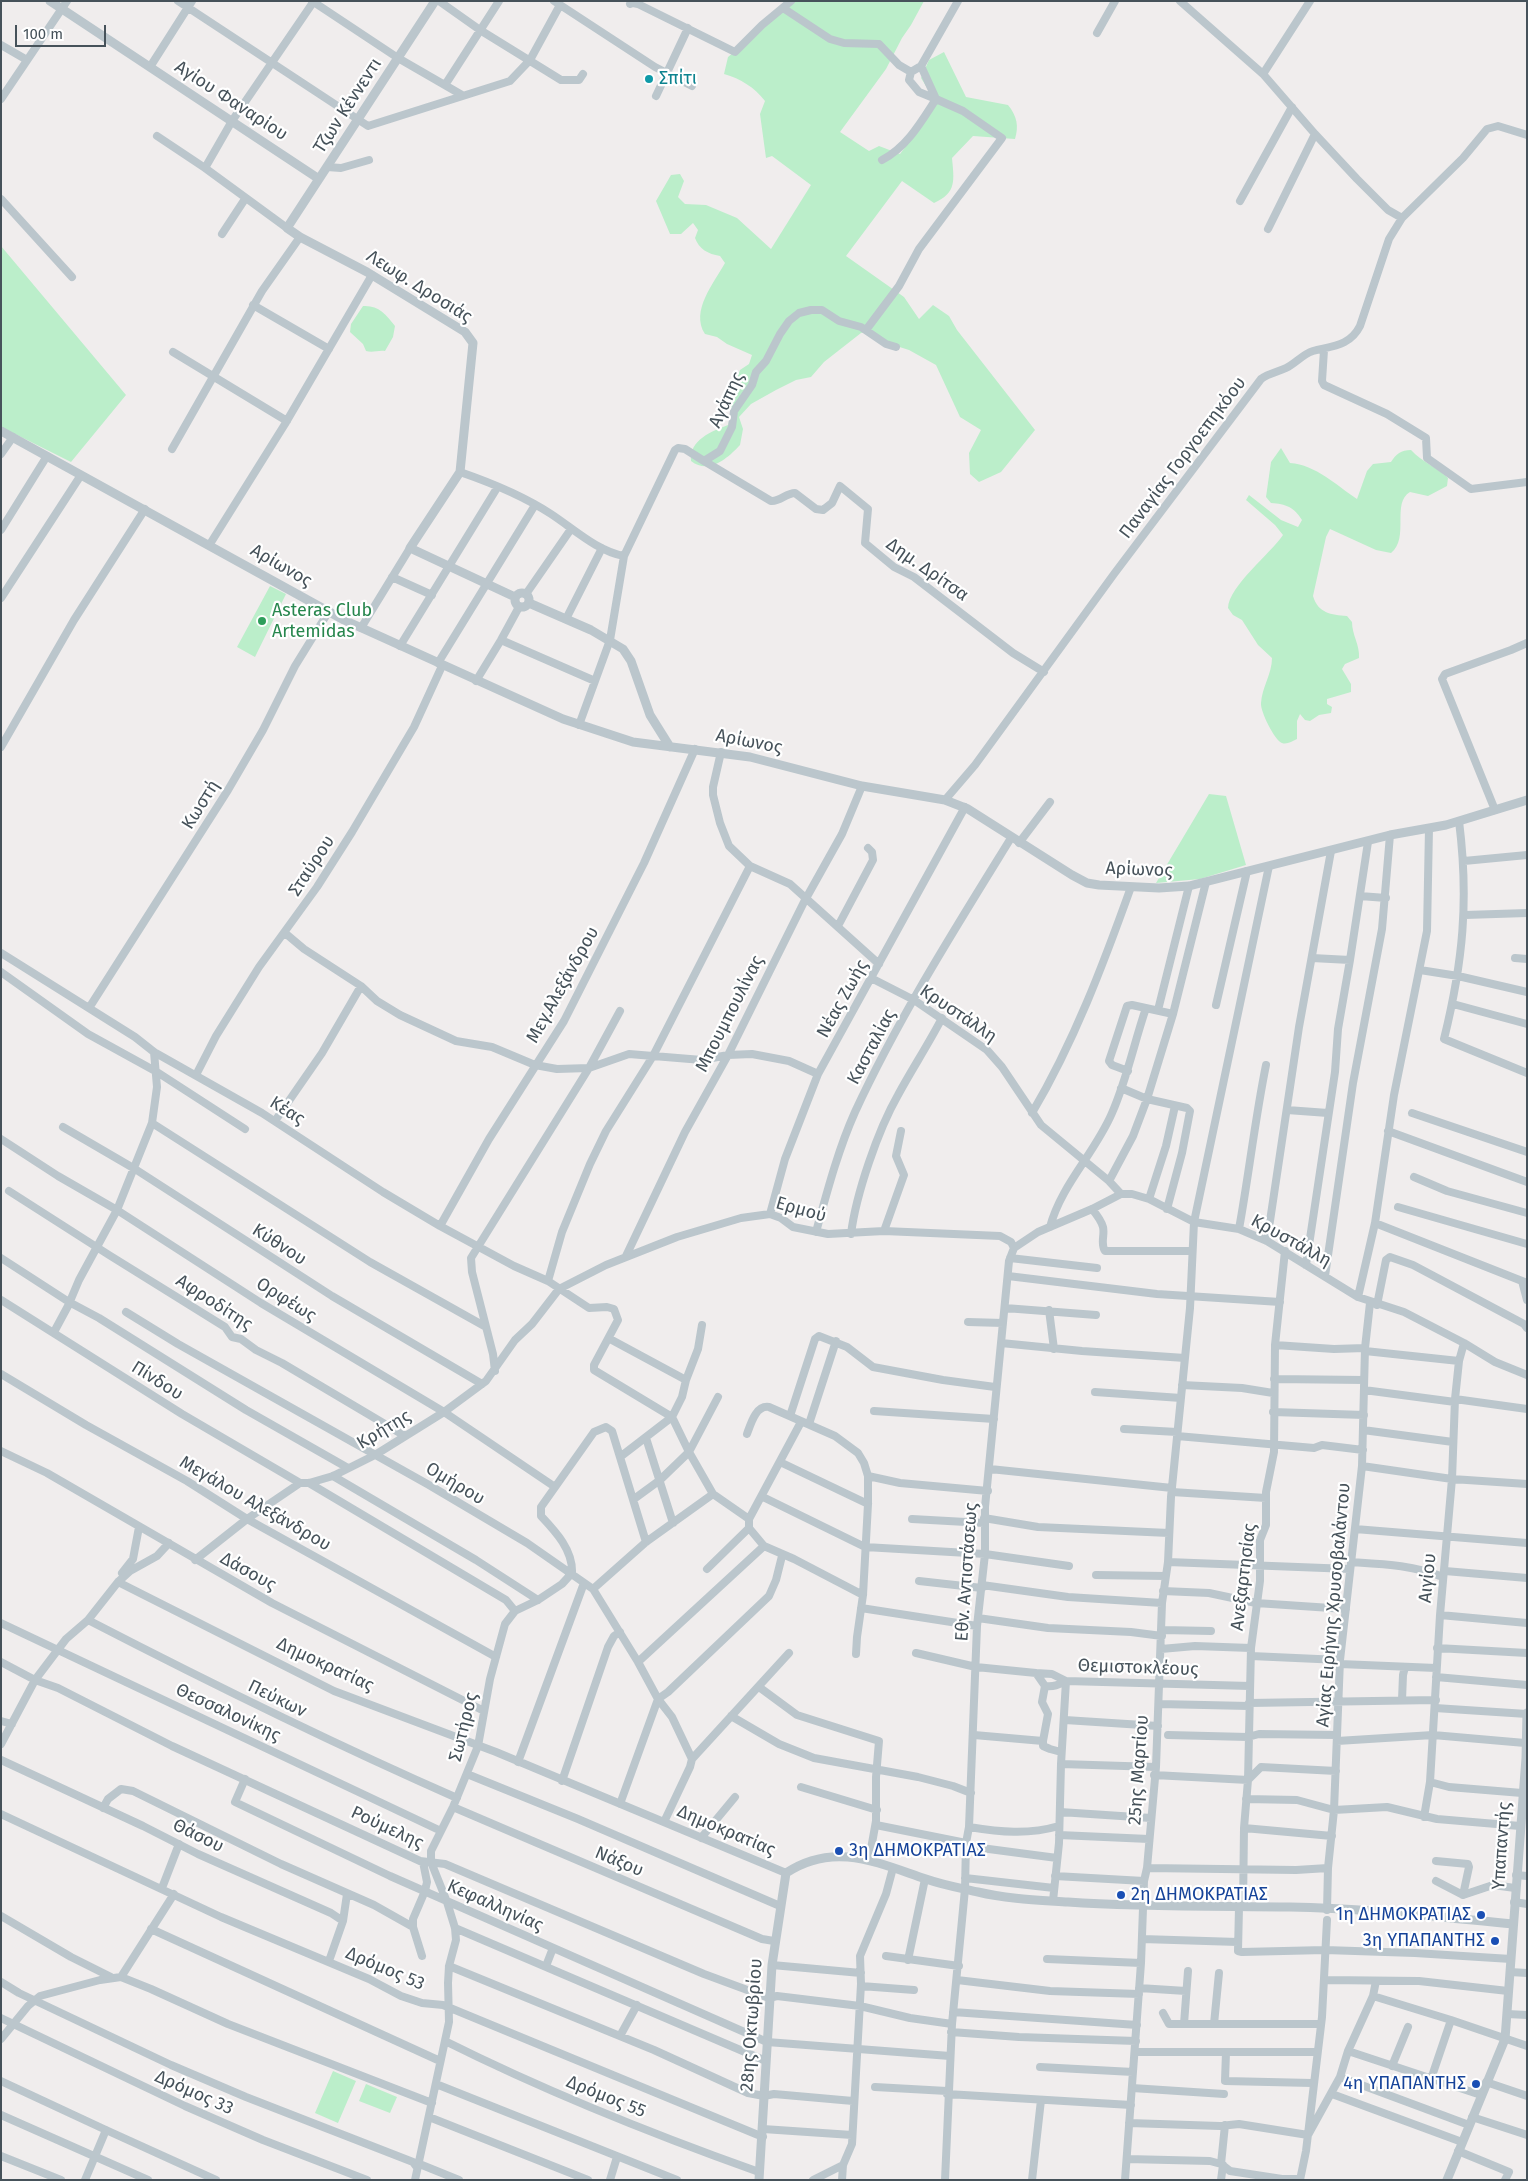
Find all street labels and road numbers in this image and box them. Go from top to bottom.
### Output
street label: Τζων Κέννεντι [309,54,387,158]
street label: Αγίου Φαναρίου [170,56,292,146]
street label: Λεωφ. Δροσιάς [362,246,476,328]
street label: Αγάπης [705,369,749,431]
street label: Παναγίας Γοργοεπηκόου [1115,373,1251,543]
street label: Δημ. Δρίτσα [882,534,972,606]
street label: Αρίωνος [246,540,316,592]
street label: Αρίωνος [714,725,784,759]
street label: Κωστή [178,776,224,834]
street label: Σταύρου [284,832,340,900]
street label: Αρίωνος [1105,858,1173,882]
street label: Μεγ.Αλεξάνδρου [522,923,604,1047]
street label: Μπουμπουλίνας [691,952,769,1076]
street label: Νέας Ζωής [813,956,873,1042]
street label: Κρυστάλλη [915,980,1001,1048]
street label: Κασταλίας [843,1006,901,1088]
street label: Κέας [266,1092,308,1130]
street label: Ερμού [773,1193,829,1227]
street label: Κρυστάλλη [1247,1210,1335,1272]
street label: Κύθνου [248,1219,310,1271]
street label: Αφροδίτης [172,1270,256,1336]
street label: Ορφέως [252,1273,320,1327]
street label: Πίνδου [127,1357,187,1405]
street label: Κρήτης [353,1406,415,1454]
street label: Μεγάλου Αλεξάνδρου [175,1452,335,1556]
street label: Ομήρου [422,1458,488,1510]
street label: Αγίας Ειρήνης Χρυσοβαλάντου [1313,1482,1355,1728]
street label: Εθν. Αντιστάσεως [951,1502,983,1642]
street label: Ανεξαρτησίας [1227,1522,1261,1632]
street label: Δάσους [216,1548,280,1596]
street label: Αιγίου [1415,1552,1441,1604]
street label: Δημοκρατίας [273,1633,377,1697]
street label: Θεμιστοκλέους [1077,1655,1199,1681]
street label: Πεύκων [244,1676,310,1722]
street label: Θεσσαλονίκης [172,1679,284,1747]
street label: Σωτήρος [445,1690,483,1764]
street label: 25ης Μαρτίου [1124,1714,1154,1826]
street label: Δημοκρατίας [674,1801,778,1861]
street label: Υπαπαντής [1488,1801,1516,1891]
street label: Ρούμελης [347,1802,427,1854]
street label: Θάσου [169,1814,227,1858]
street label: Νάξου [591,1842,647,1882]
street label: Κεφαλληνίας [444,1875,546,1937]
street label: Δρόμος 53 [342,1943,428,1995]
street label: 28ης Οκτωβρίου [737,1958,767,2092]
street label: Δρόμος 33 [151,2066,237,2120]
street label: Δρόμος 55 [563,2071,649,2123]

